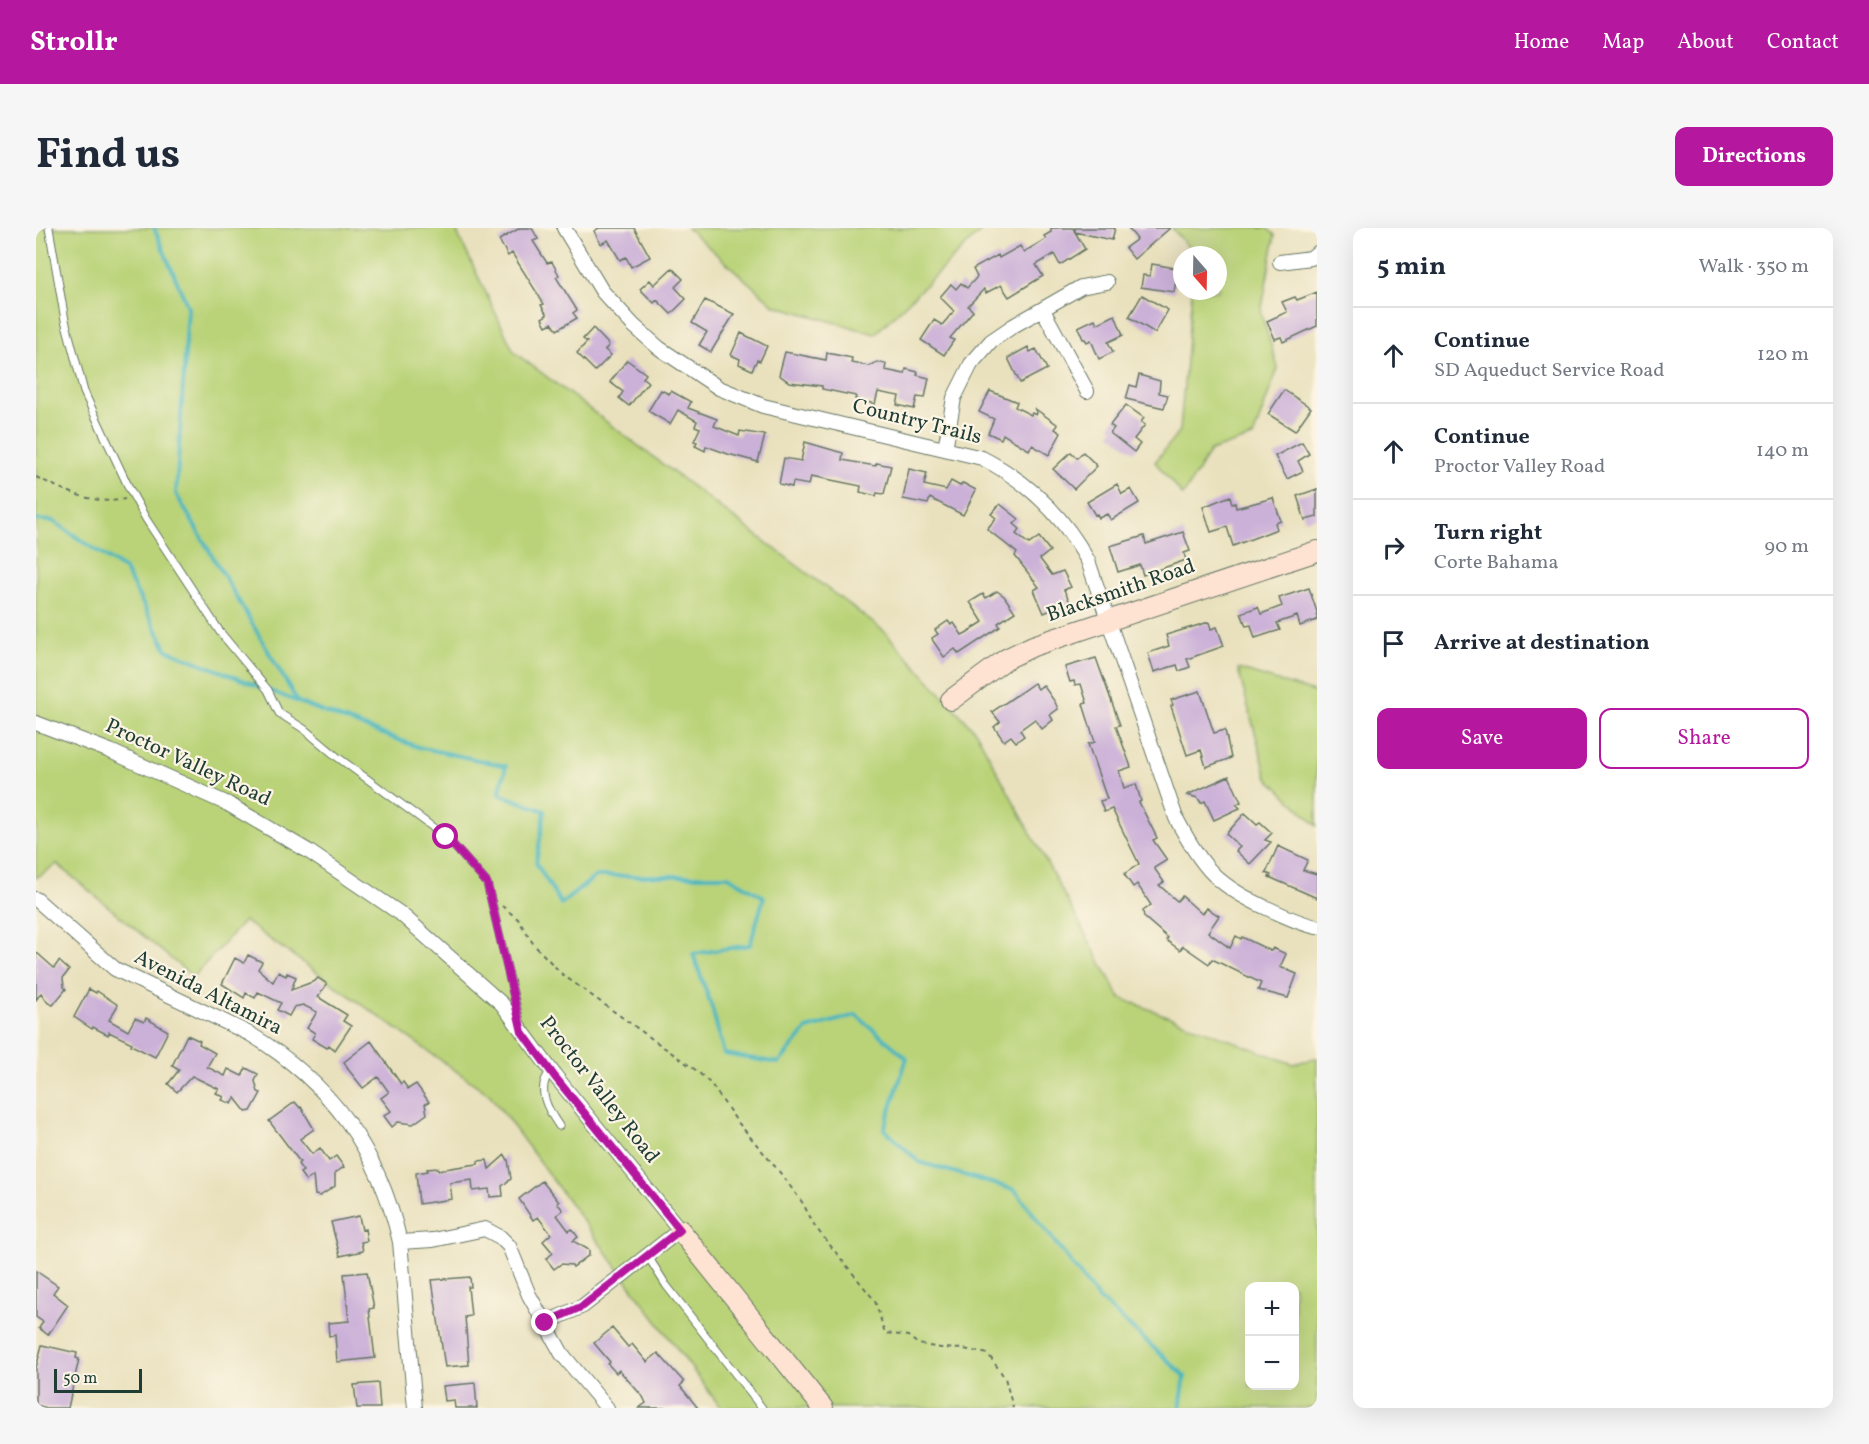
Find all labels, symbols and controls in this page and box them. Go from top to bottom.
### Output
text: Strollr [30,23,118,62]
text: Home [1514,28,1569,57]
text: Map [1602,28,1644,57]
text: About [1677,28,1734,57]
text: Contact [1767,28,1839,57]
text: Find us [36,127,180,186]
button: Directions [1675,127,1833,186]
north arrow [1173,246,1227,300]
text: 5 min [1377,249,1446,285]
text: Walk · 350 m [1698,253,1809,281]
text: Continue [1434,326,1530,357]
icon: ahead [1377,339,1410,372]
text: 120 m [1757,341,1809,369]
text: SD Aqueduct Service Road [1434,357,1665,385]
street label: Country Trails [849,392,985,452]
text: Continue [1434,422,1530,453]
icon: ahead [1377,435,1410,468]
text: 140 m [1756,437,1809,465]
text: Proctor Valley Road [1434,453,1605,481]
text: Turn right [1434,518,1542,549]
icon: right [1377,531,1410,564]
text: 90 m [1765,533,1809,561]
text: Corte Bahama [1434,549,1558,577]
street label: Blacksmith Road [1043,552,1199,630]
icon: arrive [1377,627,1410,660]
text: Arrive at destination [1434,628,1650,659]
button: Save [1377,708,1587,769]
button: Share [1599,708,1809,769]
street label: Proctor Valley Road [100,712,276,814]
route start [432,823,458,849]
street label: Avenida Altamira [129,943,287,1043]
street label: Proctor Valley Road [532,1010,666,1170]
map controls [1245,1282,1299,1390]
button: + [1245,1282,1299,1336]
route end [531,1309,557,1335]
button: − [1245,1336,1299,1390]
scale bar [54,1366,142,1394]
text: 50 m [63,1368,97,1390]

